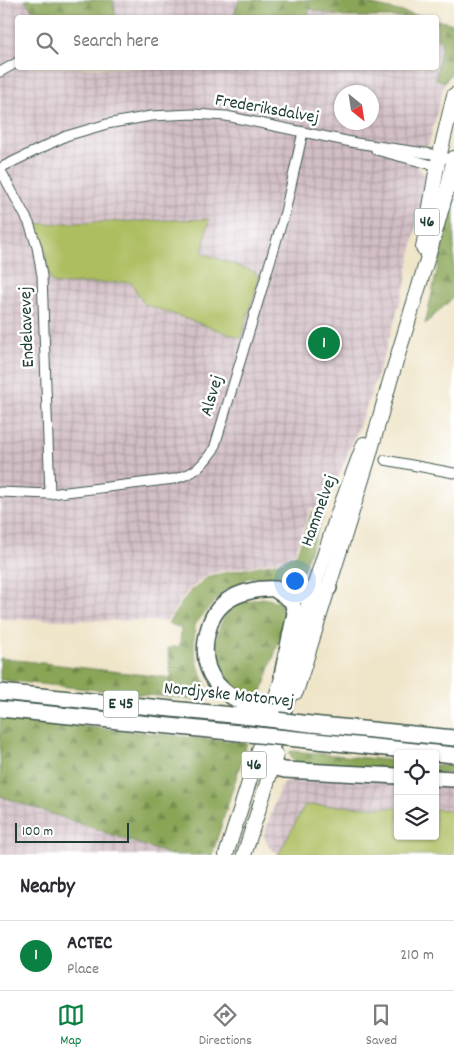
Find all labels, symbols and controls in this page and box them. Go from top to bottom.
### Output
search box [15,15,439,70]
icon: search [33,29,61,57]
text: Search here [73,29,159,56]
north arrow [334,85,379,130]
street label: Frederiksdalvej [213,89,321,131]
road number: 46 [414,208,440,236]
street label: Endelavevej [14,286,42,368]
pin: 1 [308,324,340,362]
street label: Alsvej [195,372,231,420]
street label: Hammelvej [295,472,345,550]
your location [282,568,308,594]
street label: Nordjyske Motorvej [163,677,295,715]
road number: E 45 [104,691,138,718]
map controls [394,750,439,840]
button: locate [394,750,439,795]
road number: 46 [242,752,266,778]
button: layers [394,795,439,840]
scale bar [15,820,129,843]
text: 100 m [22,822,53,842]
text: Nearby [20,873,75,903]
text: ACTEC [67,931,112,958]
text: 1 [34,944,38,967]
text: 210 m [400,944,434,967]
text: Place [67,958,99,981]
tab: Map [57,1001,85,1051]
tab: Directions [199,1001,252,1051]
tab: Saved [366,1001,397,1051]

